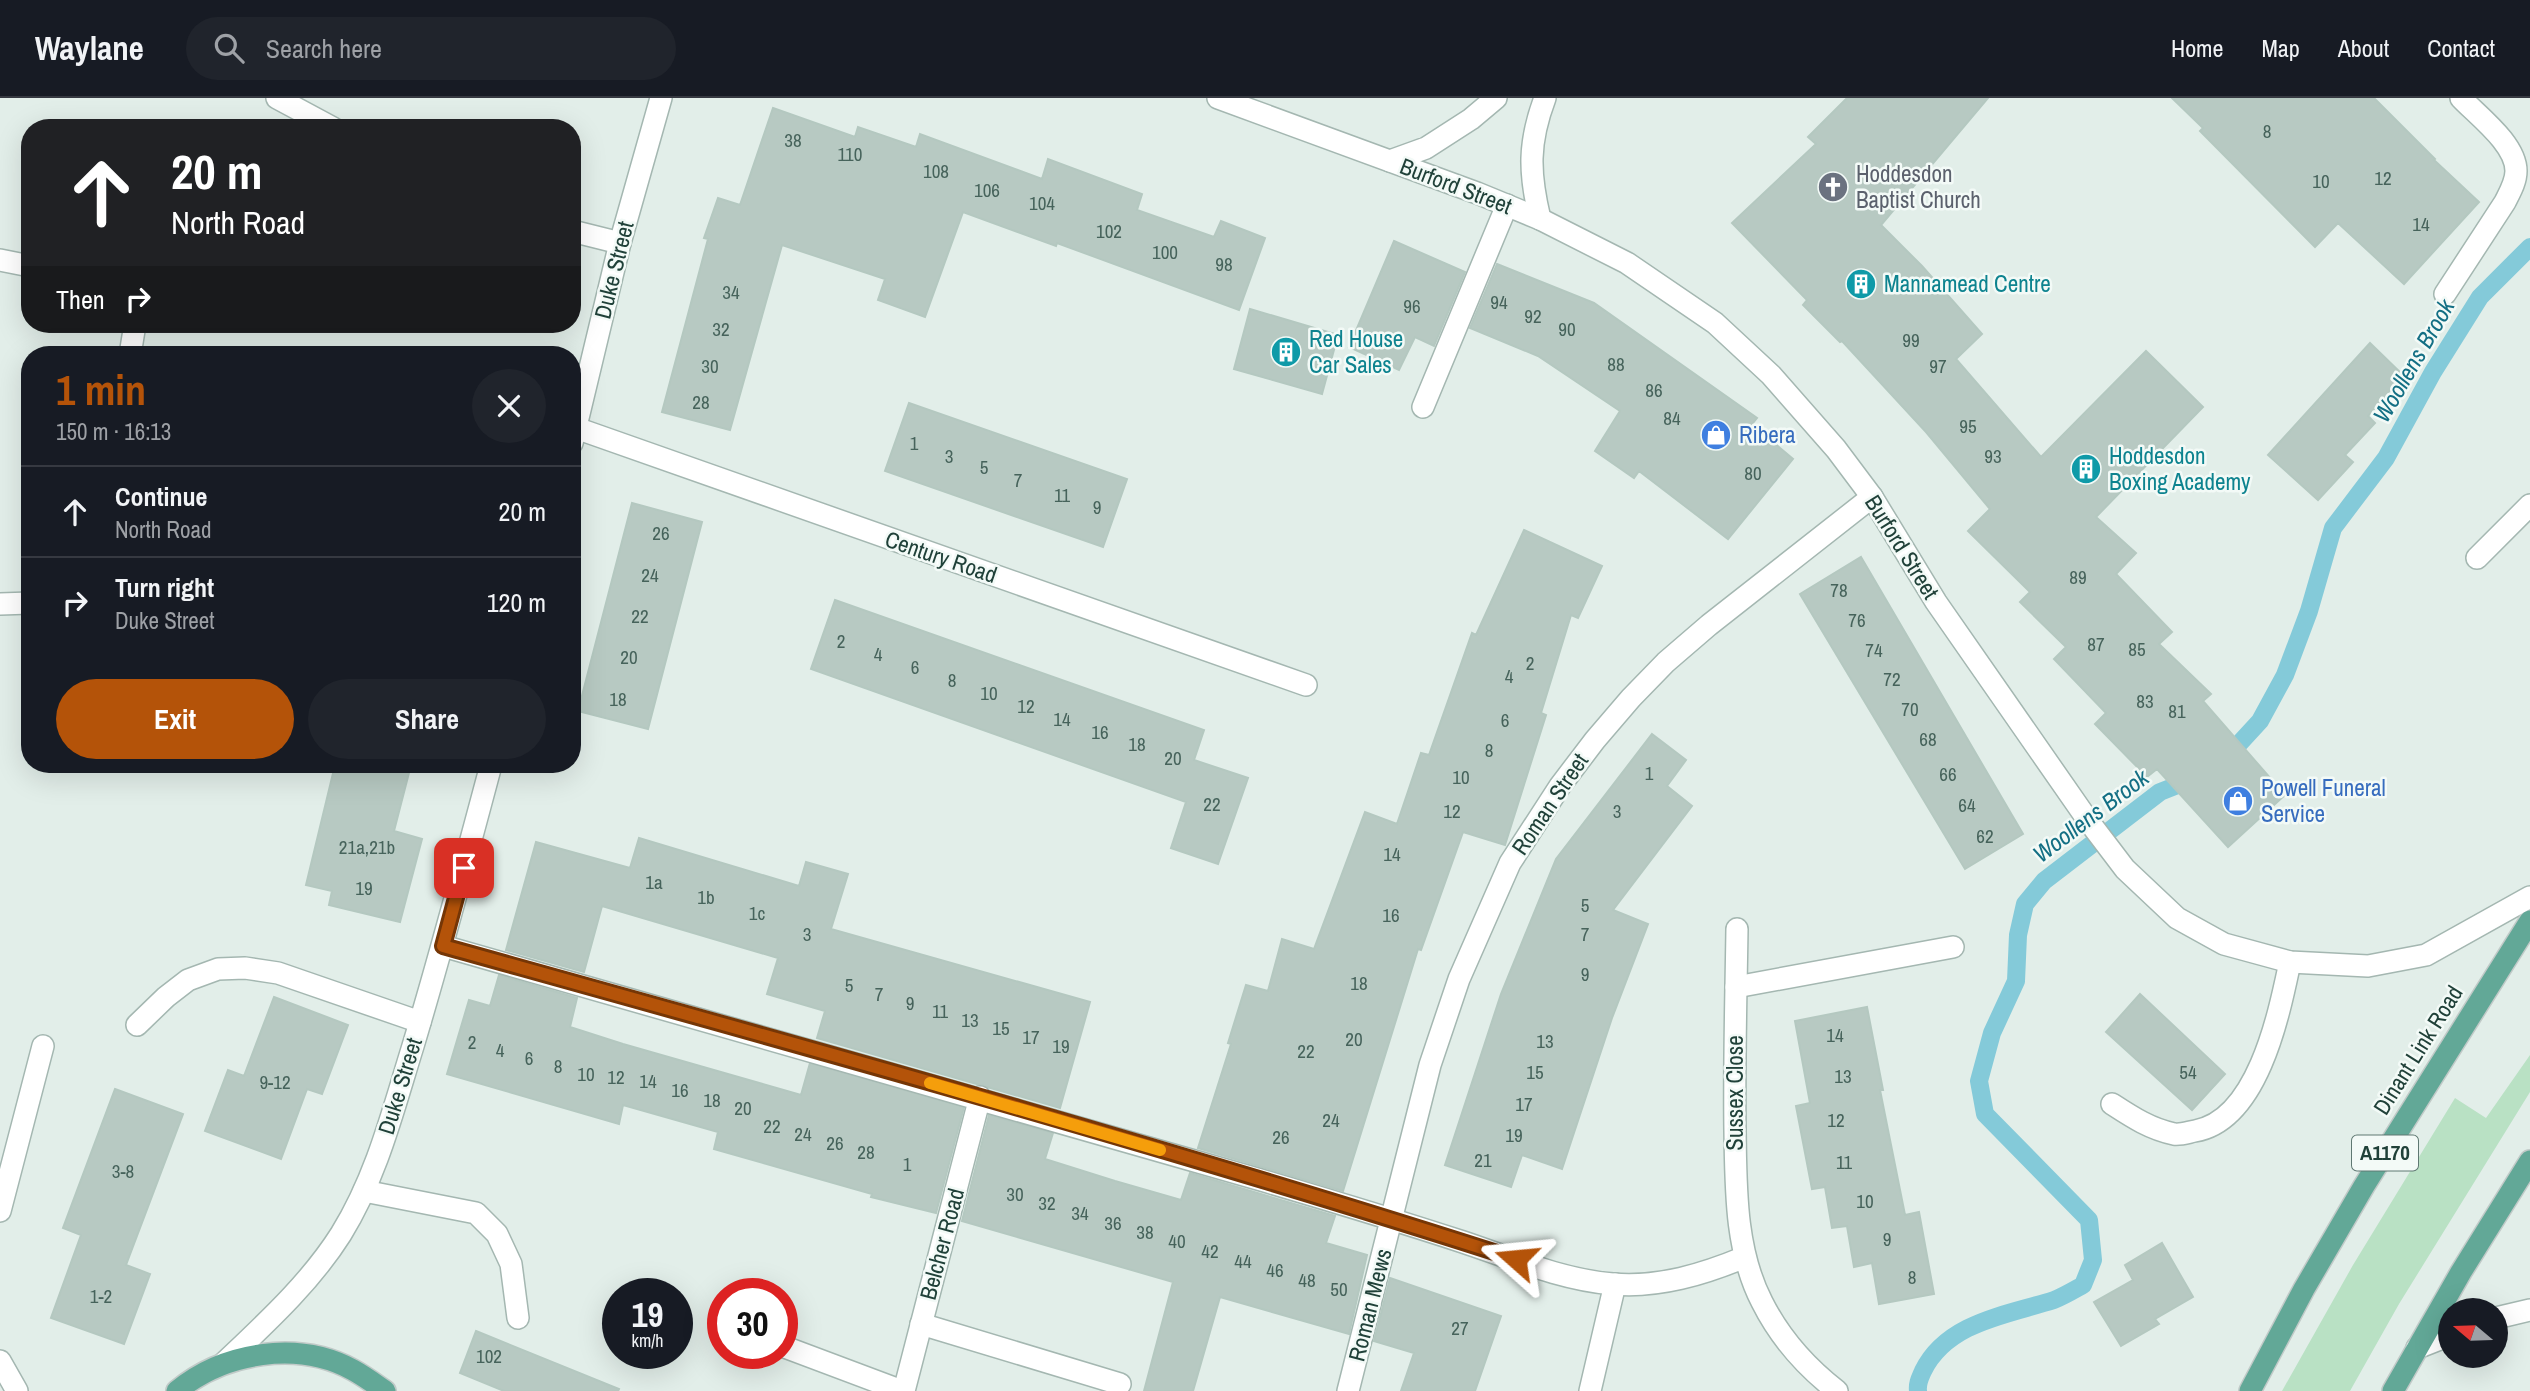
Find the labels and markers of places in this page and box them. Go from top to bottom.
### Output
place label: Hoddesdon Baptist Church [1856,158,1981,215]
church icon: Hoddesdon Baptist Church [1816,170,1850,204]
building icon: Mannamead Centre [1844,267,1878,301]
place label: Mannamead Centre [1884,268,2051,299]
place label: Red House Car Sales [1309,323,1403,380]
building icon: Red House Car Sales [1269,335,1303,369]
shop icon: Ribera [1699,418,1733,452]
place label: Ribera [1739,419,1796,450]
place label: Hoddesdon Boxing Academy [2109,440,2251,497]
building icon: Hoddesdon Boxing Academy [2069,452,2103,486]
place label: Powell Funeral Service [2261,772,2386,829]
shop icon: Powell Funeral Service [2221,784,2255,818]
pin [434,838,494,898]

